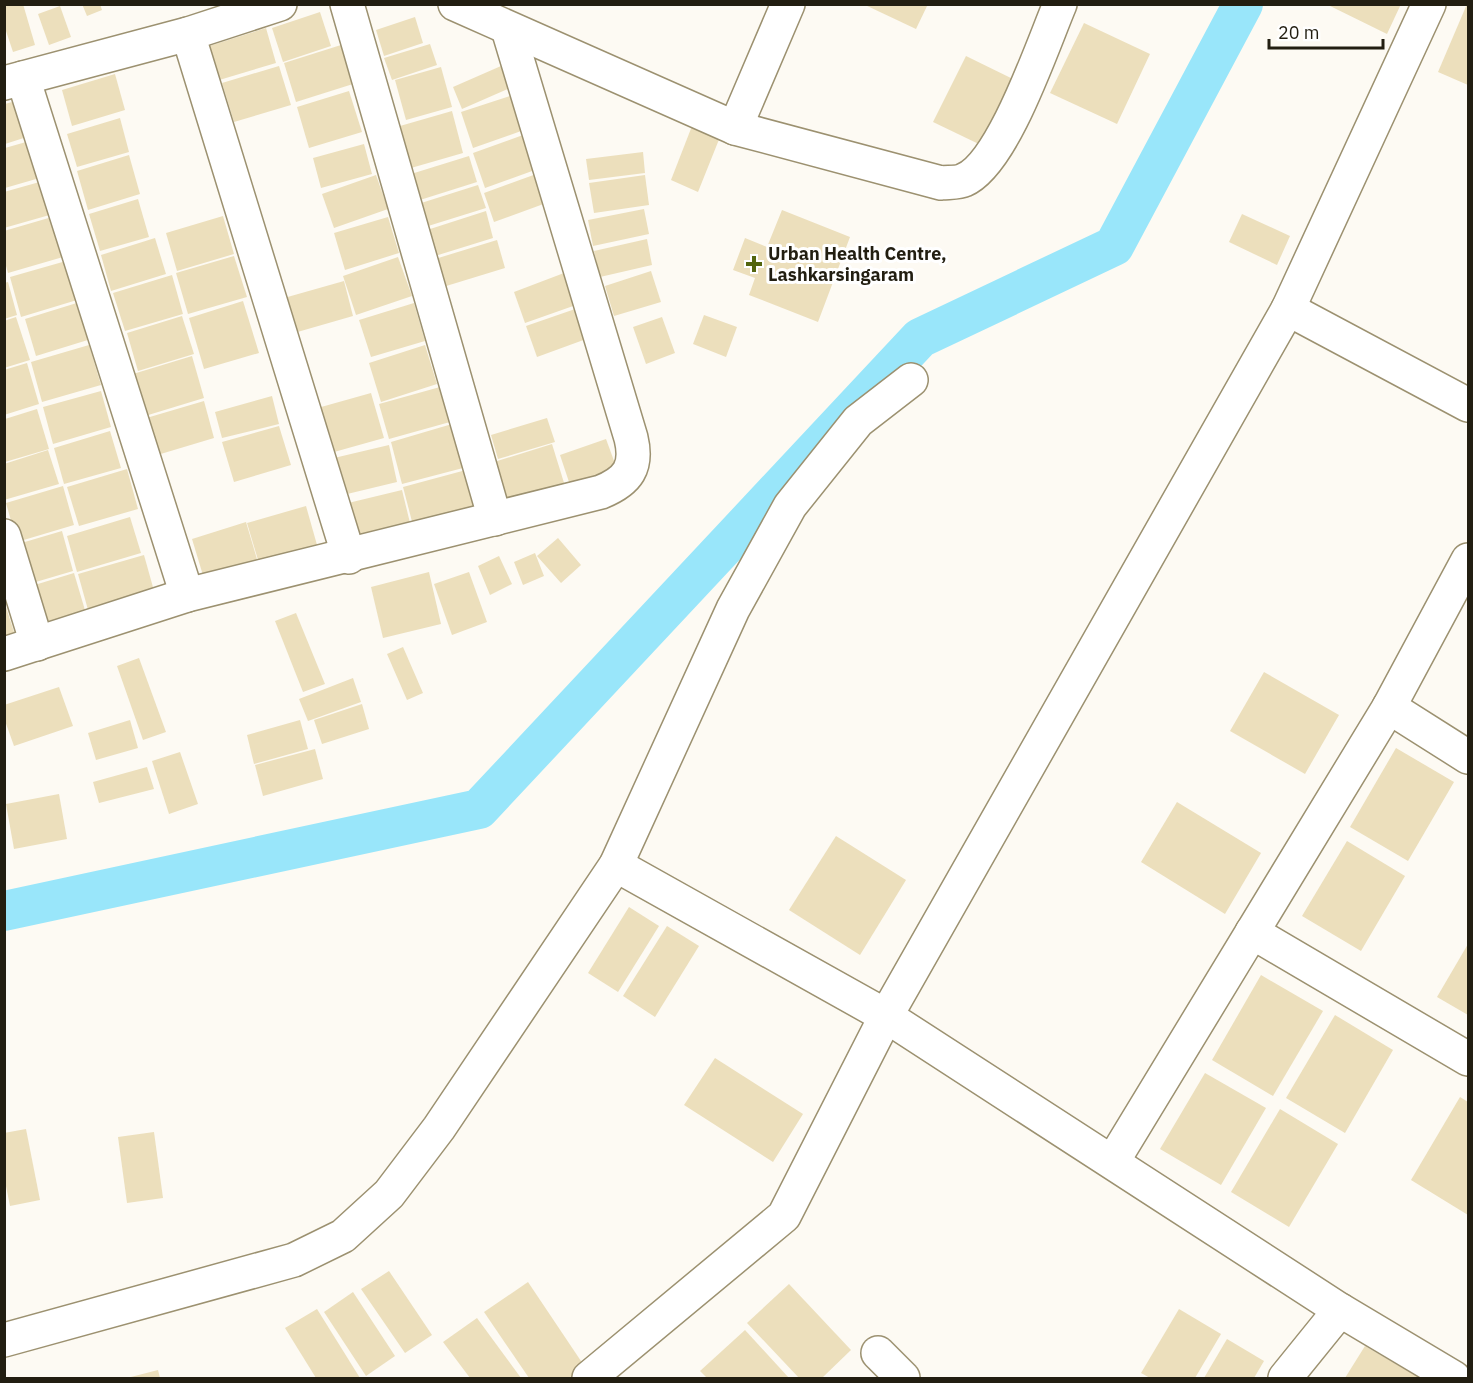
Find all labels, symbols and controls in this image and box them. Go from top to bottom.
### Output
scale bar [1269,12,1383,50]
text: 20 m [1278,21,1320,44]
place label: Urban Health Centre, Lashkarsingaram [768,242,947,286]
marker: Urban Health Centre, Lashkarsingaram [745,255,763,273]

